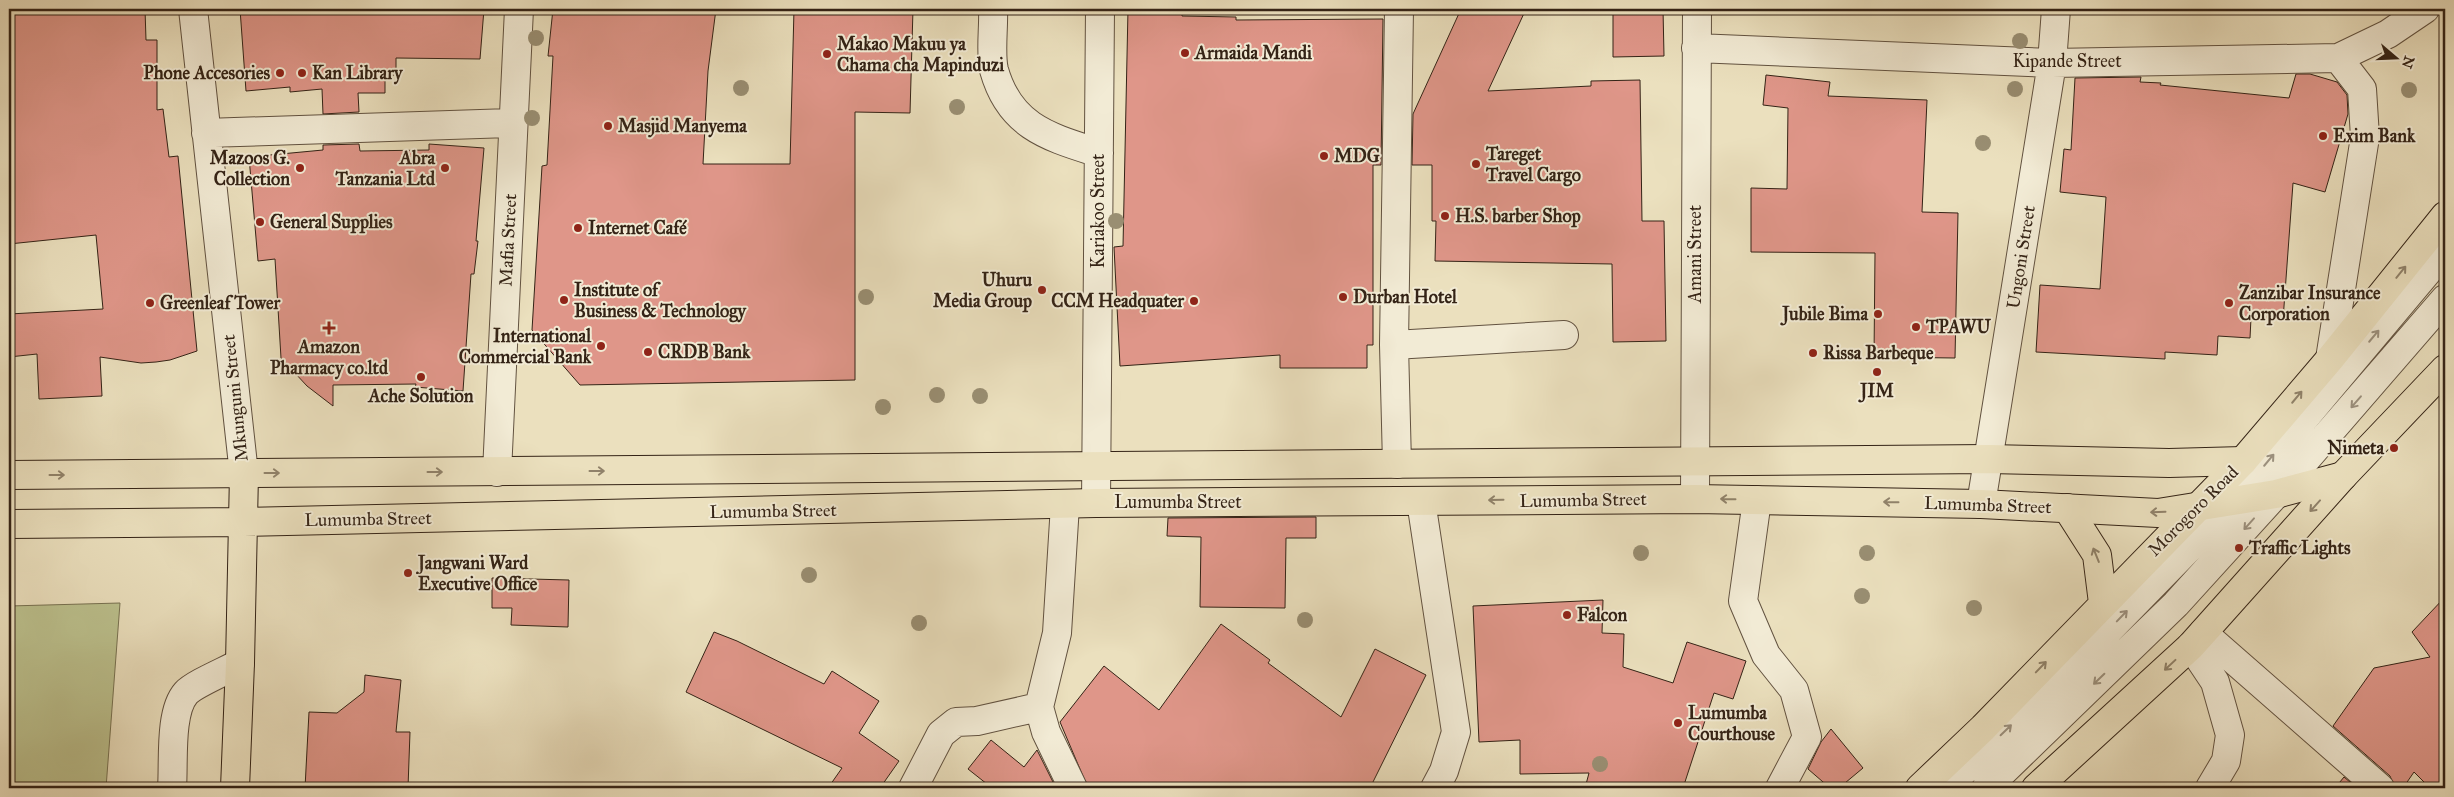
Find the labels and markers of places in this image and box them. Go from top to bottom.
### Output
place label: Makao Makuu ya Chama cha Mapinduzi [837,33,1005,77]
place label: Armaida Mandi [1194,42,1313,64]
marker: Armaida Mandi [1179,47,1191,59]
marker: Makao Makuu ya Chama cha Mapinduzi [821,48,833,60]
place label: Phone Accesories [143,62,270,84]
place label: Kan Library [312,62,404,85]
marker: Phone Accesories [274,67,286,79]
marker: Kan Library [296,67,308,79]
place label: Masjid Manyema [618,115,747,138]
marker: Masjid Manyema [602,120,614,132]
place label: Exim Bank [2333,125,2416,147]
marker: Exim Bank [2317,130,2329,142]
place label: Tareget Travel Cargo [1485,143,1581,187]
place label: MDG [1334,145,1380,167]
place label: Mazoos G. Collection [210,147,290,190]
place label: Abra Tanzania Ltd [335,147,436,190]
marker: MDG [1318,150,1330,162]
marker: Tareget Travel Cargo [1470,158,1482,170]
marker: Mazoos G. Collection [294,162,306,174]
marker: Abra Tanzania Ltd [439,162,451,174]
place label: H.S. barber Shop [1455,205,1581,228]
marker: H.S. barber Shop [1439,210,1451,222]
place label: General Supplies [270,211,393,234]
marker: General Supplies [254,216,266,228]
place label: Internet Café [588,217,687,239]
marker: Internet Café [572,222,584,234]
place label: Uhuru Media Group [933,269,1032,313]
place label: Institute of Business & Technology [574,279,748,323]
place label: Zanzibar Insurance Corporation [2239,282,2381,326]
marker: Uhuru Media Group [1036,284,1048,296]
place label: Durban Hotel [1353,286,1458,308]
place label: CCM Headquater [1051,290,1185,313]
marker: Durban Hotel [1337,291,1349,303]
place label: Greenleaf Tower [160,292,281,314]
marker: Institute of Business & Technology [558,294,570,306]
marker: CCM Headquater [1188,295,1200,307]
marker: Greenleaf Tower [144,297,156,309]
marker: Zanzibar Insurance Corporation [2223,297,2235,309]
place label: Jubile Bima [1780,303,1868,326]
marker: Jubile Bima [1872,308,1884,320]
place label: TPAWU [1925,316,1991,338]
marker: TPAWU [1910,321,1922,333]
marker: Amazon Pharmacy co.ltd [323,322,335,334]
place label: International Commercial Bank [459,325,592,368]
place label: Amazon Pharmacy co.ltd [270,336,389,380]
marker: International Commercial Bank [595,340,607,352]
place label: CRDB Bank [658,341,751,363]
place label: Rissa Barbeque [1823,342,1934,365]
marker: CRDB Bank [642,346,654,358]
marker: Rissa Barbeque [1807,347,1819,359]
marker: JIM [1871,366,1883,378]
marker: Ache Solution [415,371,427,383]
place label: JIM [1858,380,1894,403]
place label: Ache Solution [368,385,474,407]
place label: Nimeta [2327,437,2384,459]
marker: Nimeta [2388,442,2400,454]
place label: Traffic Lights [2248,537,2351,560]
marker: Traffic Lights [2233,542,2245,554]
place label: Jangwani Ward Executive Office [416,552,538,595]
marker: Jangwani Ward Executive Office [402,567,414,579]
place label: Falcon [1577,604,1628,626]
marker: Falcon [1561,609,1573,621]
place label: Lumumba Courthouse [1688,702,1775,745]
marker: Lumumba Courthouse [1672,717,1684,729]

